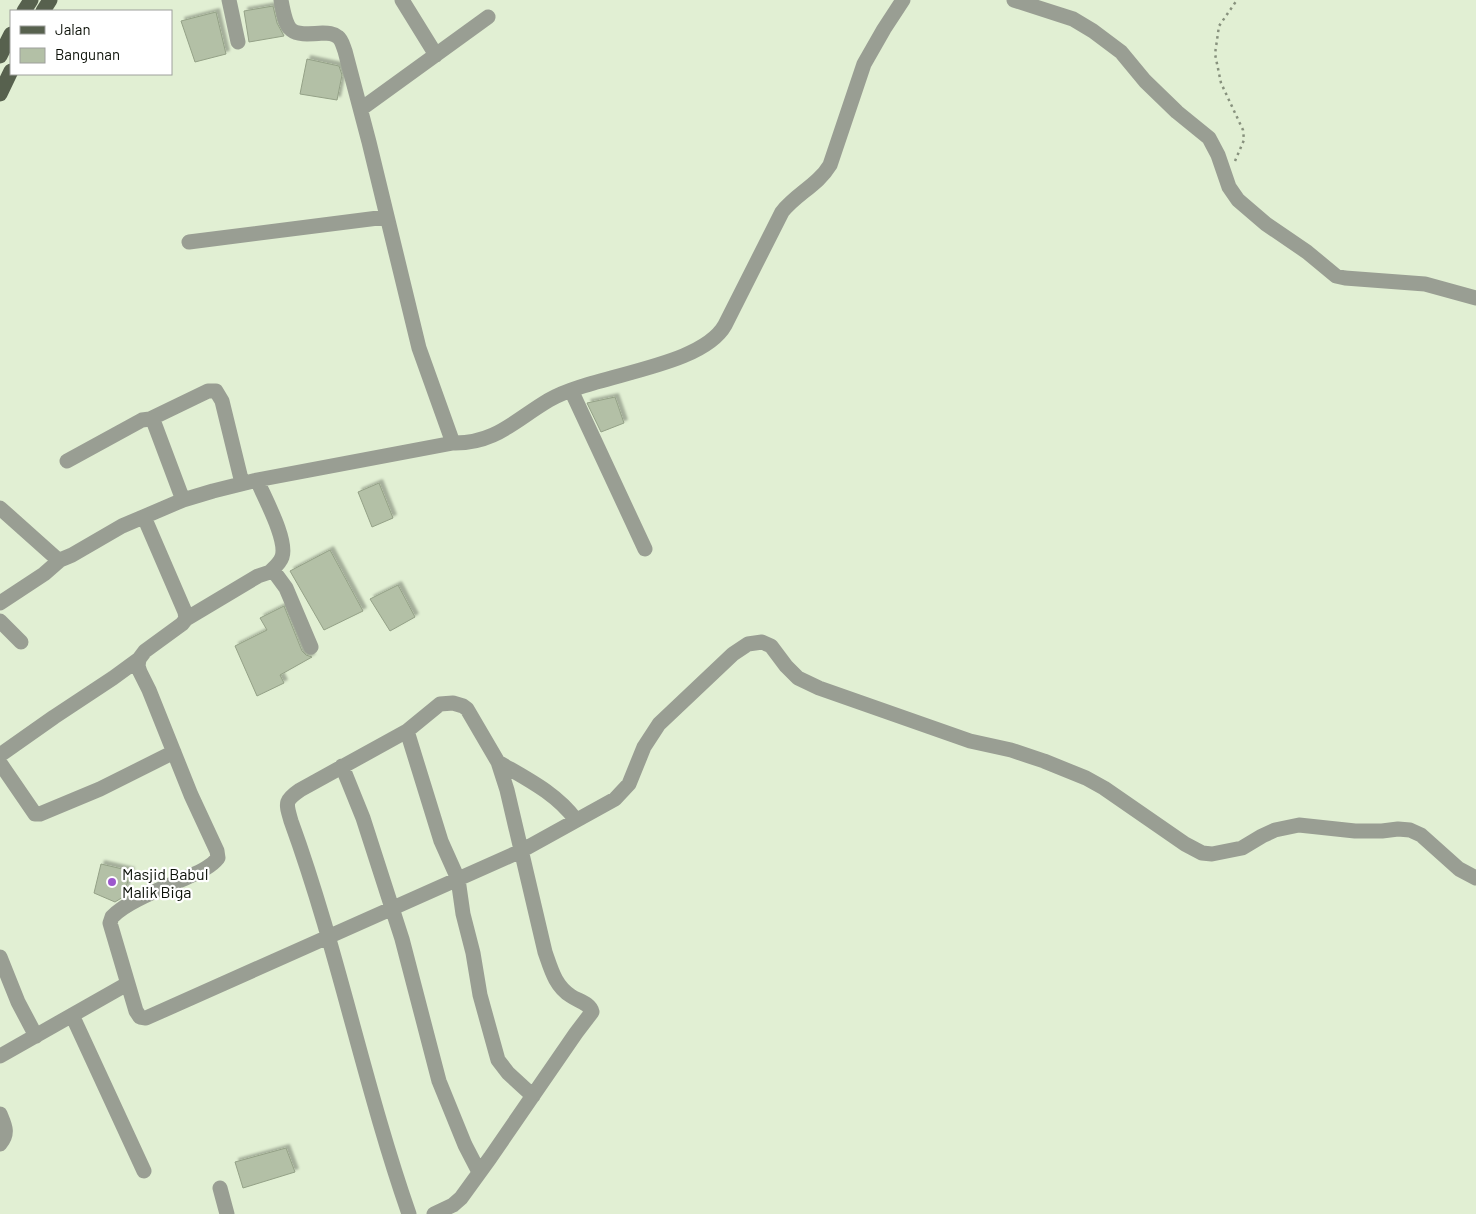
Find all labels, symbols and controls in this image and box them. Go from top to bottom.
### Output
legend [10,10,172,75]
text: Jalan [55,20,91,38]
text: Bangunan [55,45,120,63]
place label: Masjid Babul Malik Biga [122,864,208,901]
marker: Masjid Babul Malik Biga [106,876,118,888]

